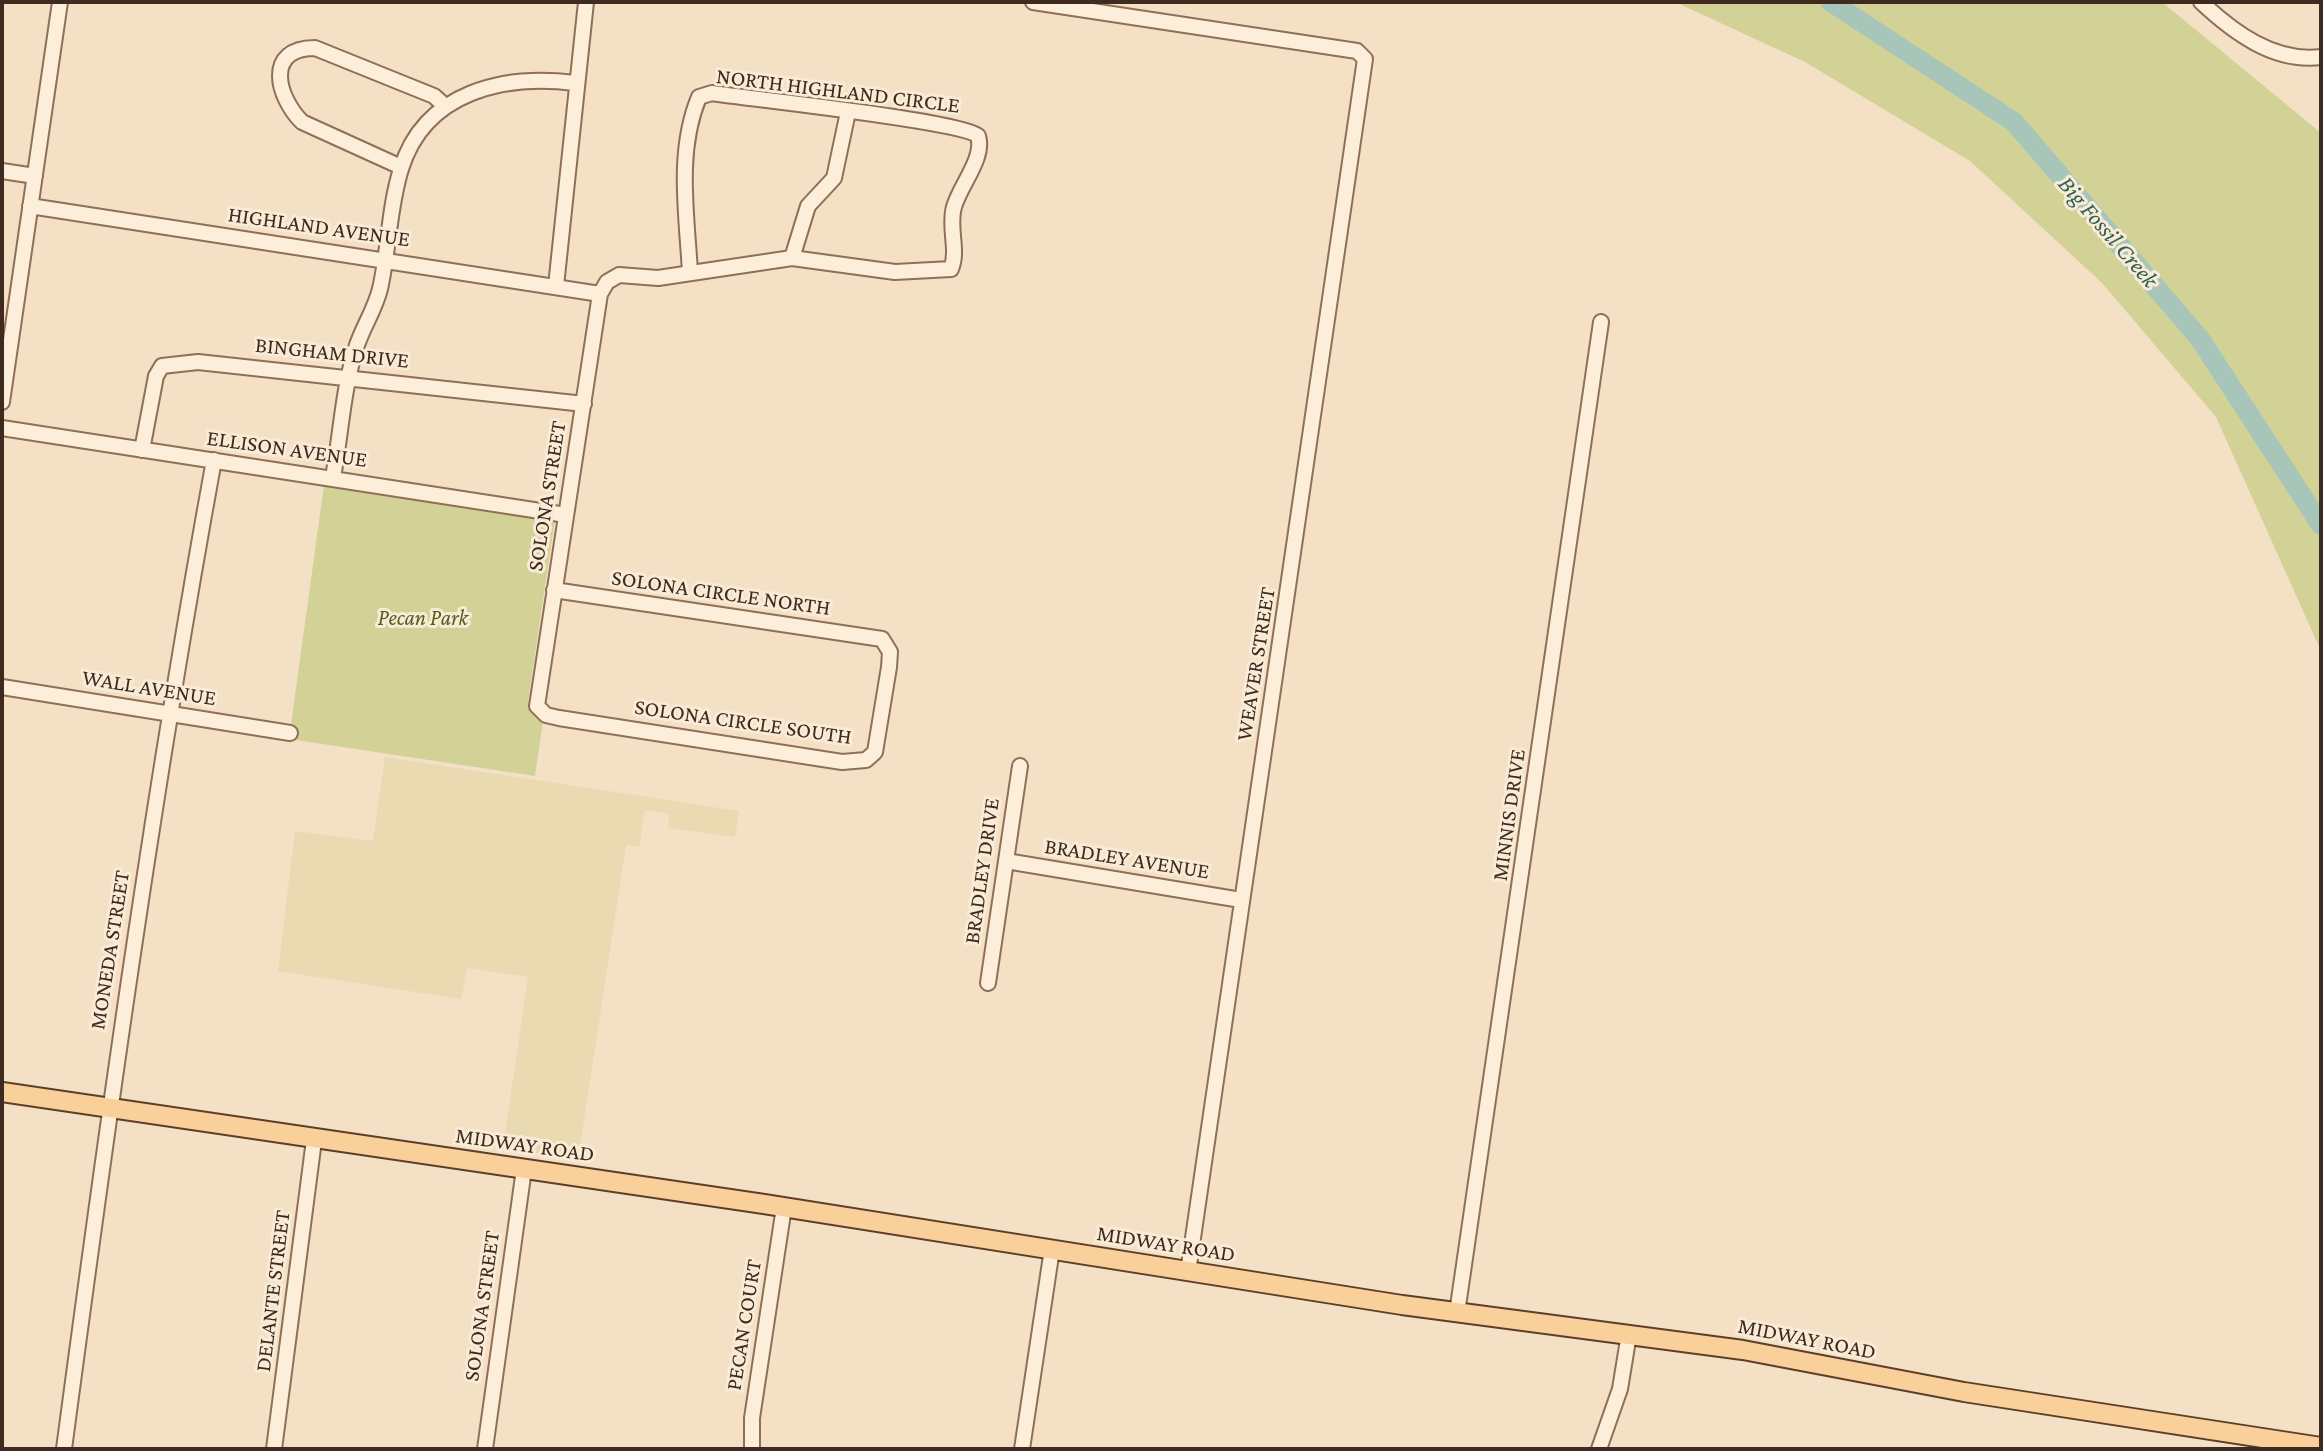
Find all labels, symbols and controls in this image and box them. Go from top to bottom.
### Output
street label: NORTH HIGHLAND CIRCLE [715,63,961,119]
water label: Big Fossil Creek [2052,170,2164,294]
street label: HIGHLAND AVENUE [226,201,412,253]
street label: BINGHAM DRIVE [254,332,410,374]
street label: SOLONA STREET [522,419,572,573]
street label: ELLISON AVENUE [205,425,369,473]
street label: SOLONA CIRCLE NORTH [610,565,832,621]
street label: WEAVER STREET [1231,585,1281,743]
park label: Pecan Park [378,605,468,631]
street label: WALL AVENUE [80,664,218,712]
street label: SOLONA CIRCLE SOUTH [633,694,853,750]
street label: MINNIS DRIVE [1487,747,1531,883]
street label: BRADLEY DRIVE [959,796,1005,946]
street label: BRADLEY AVENUE [1043,833,1211,885]
street label: MONEDA STREET [84,869,136,1031]
street label: MIDWAY ROAD [454,1122,596,1168]
street label: DELANTE STREET [250,1209,296,1373]
street label: MIDWAY ROAD [1095,1220,1237,1268]
street label: SOLONA STREET [458,1229,506,1383]
street label: PECAN COURT [721,1258,767,1392]
street label: MIDWAY ROAD [1736,1313,1878,1365]

